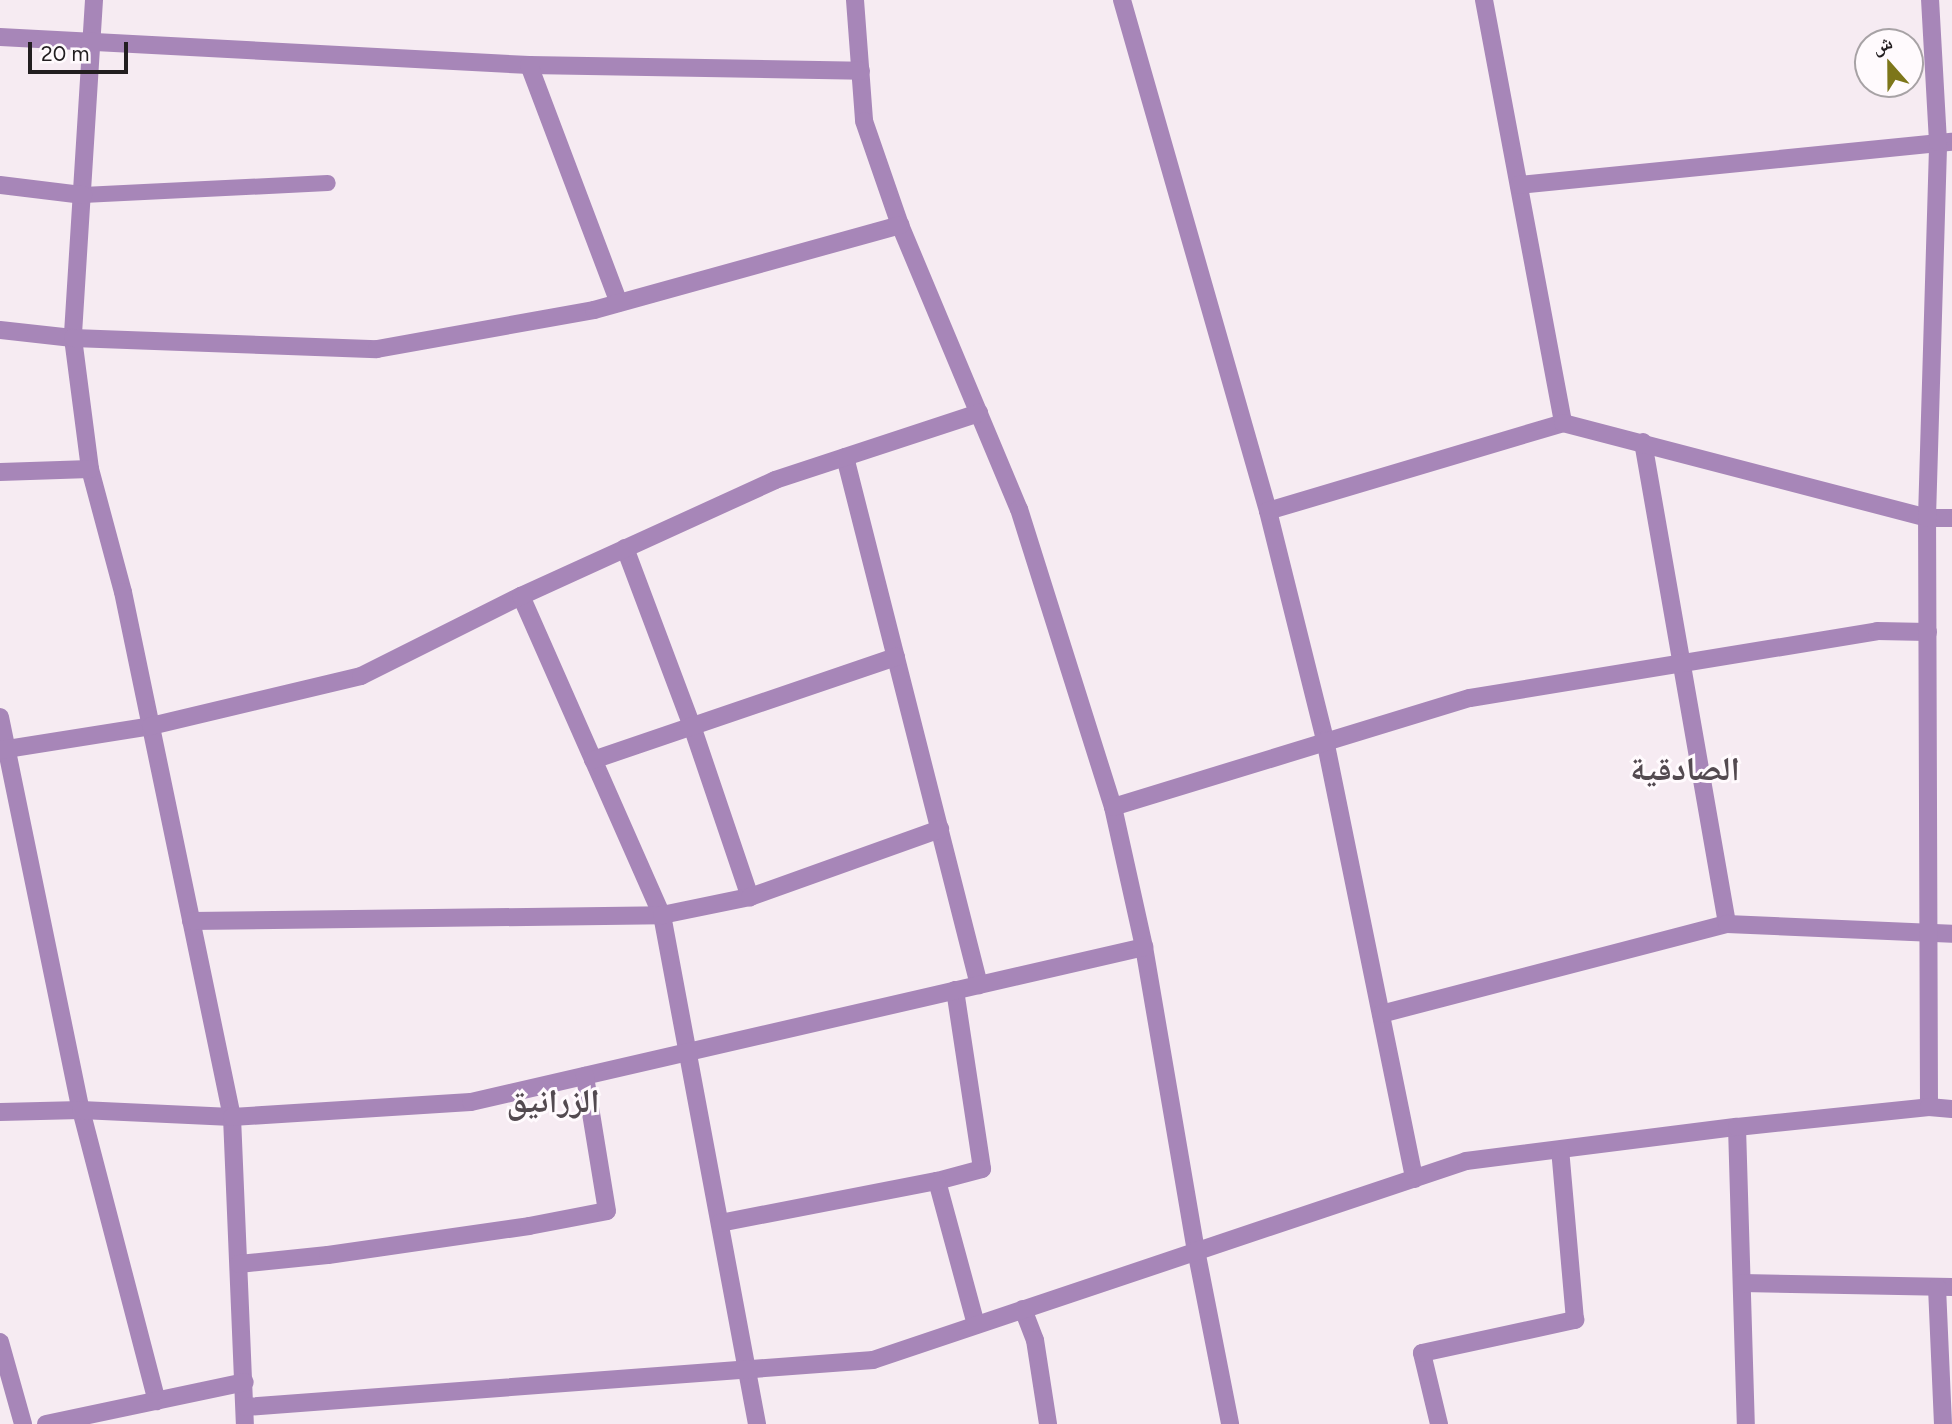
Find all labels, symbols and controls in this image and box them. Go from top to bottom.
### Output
scale bar [32,28,131,72]
north arrow [1854,28,1924,98]
text: ش [1868,30,1896,59]
text: 20 m [41,41,89,66]
district label: الصادقية [1630,749,1740,789]
district label: الزرانيق [506,1081,600,1121]

